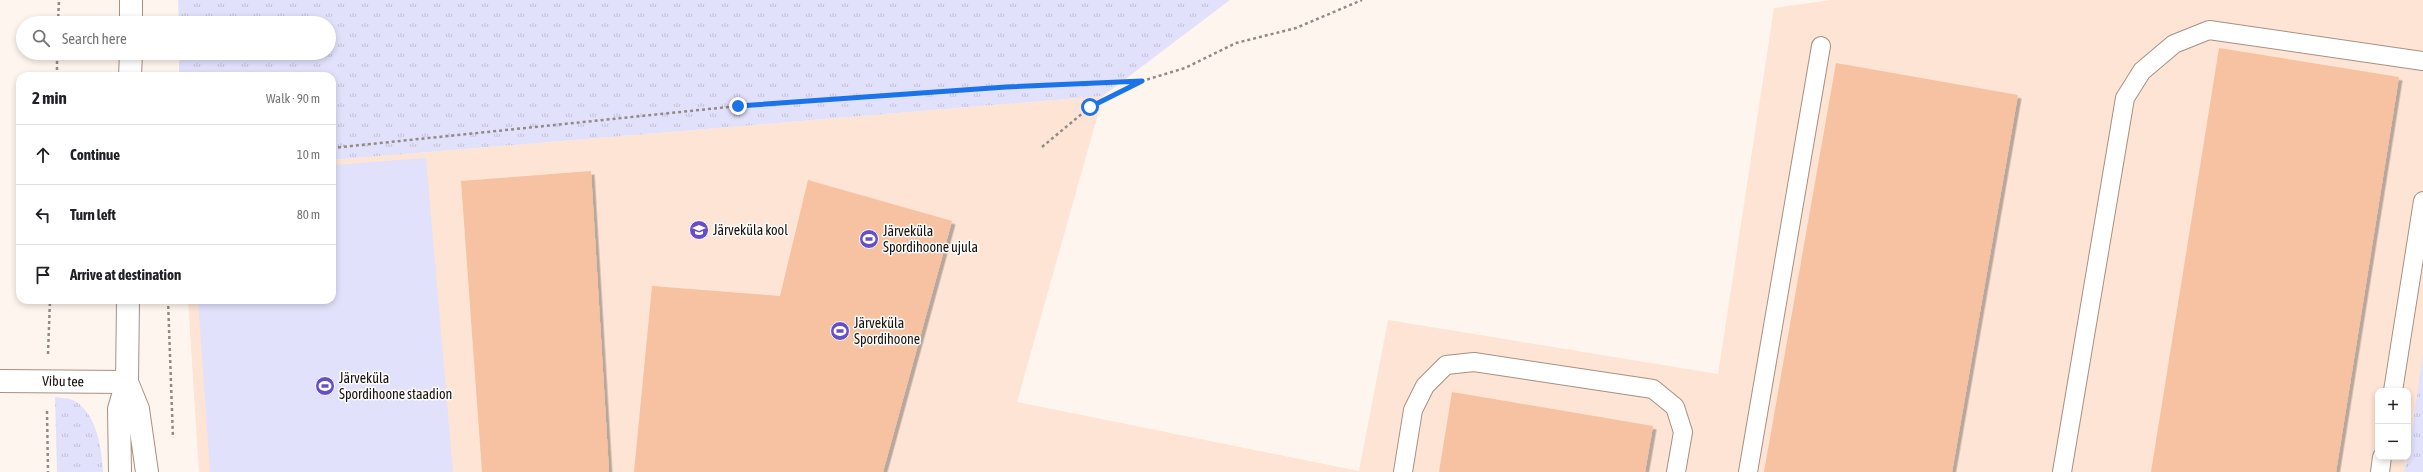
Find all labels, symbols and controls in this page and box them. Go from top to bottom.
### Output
search box [16,16,336,60]
icon: search [30,27,52,49]
text: Search here [62,30,127,47]
text: 2 min [32,88,67,108]
text: Walk · 90 m [266,91,320,106]
route end [729,97,747,115]
route start [1081,98,1099,116]
icon: ahead [32,144,54,166]
text: Continue [70,146,120,163]
text: 10 m [297,147,320,162]
icon: left [32,204,54,226]
text: Turn left [70,206,116,223]
text: 80 m [297,207,320,222]
school or university icon: Järveküla kool [688,219,710,241]
place label: Järveküla kool [713,222,788,238]
place label: Järveküla Spordihoone ujula [883,223,978,255]
sports icon: Järveküla Spordihoone ujula [858,228,880,250]
icon: arrive [32,264,54,286]
text: Arrive at destination [70,266,181,283]
place label: Järveküla Spordihoone [854,315,920,347]
sports icon: Järveküla Spordihoone [829,320,851,342]
place label: Järveküla Spordihoone staadion [339,370,452,402]
street label: Vibu tee [42,373,84,389]
sports icon: Järveküla Spordihoone staadion [314,375,336,397]
map controls [2375,388,2411,460]
button: + [2375,388,2411,424]
button: − [2375,424,2411,460]

